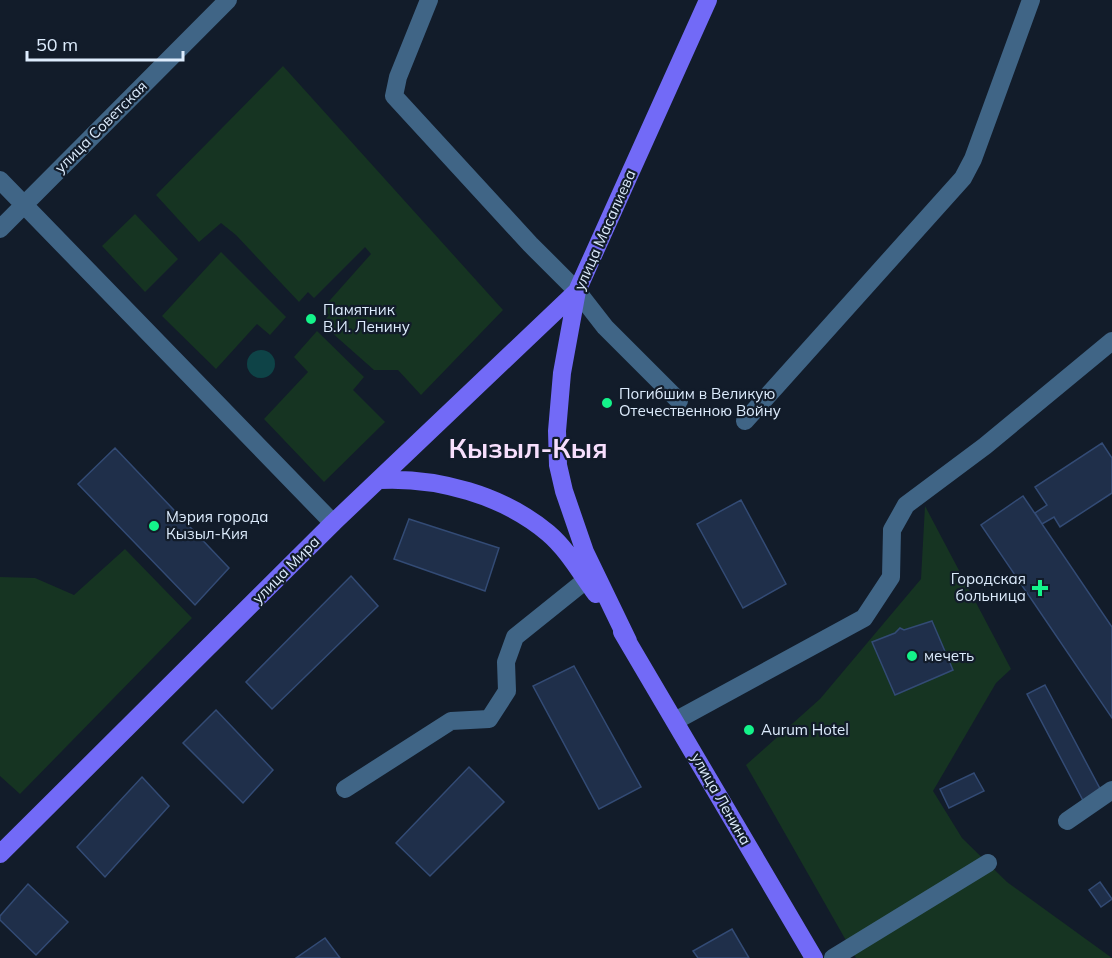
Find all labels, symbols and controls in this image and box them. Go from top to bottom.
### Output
scale bar [27,24,183,62]
text: 50 m [36,33,78,56]
street label: улица Советская [50,76,151,177]
street label: улица Масалиева [569,167,640,293]
place label: Памятник В.И. Ленину [323,300,410,336]
marker: Памятник В.И. Ленину [304,312,318,326]
place label: Погибшим в Великую Отечественною Войну [619,384,781,420]
marker: Погибшим в Великую Отечественною Войну [600,396,614,410]
district label: Кызыл-Кыя [448,431,608,465]
place label: Мэрия города Кызыл-Кия [166,507,268,543]
marker: Мэрия города Кызыл-Кия [147,519,161,533]
street label: улица Мира [248,532,323,607]
place label: Городская больница [951,569,1026,605]
marker: Городская больница [1031,579,1049,597]
place label: мечеть [924,646,974,665]
marker: мечеть [905,649,919,663]
place label: Aurum Hotel [761,720,849,739]
marker: Aurum Hotel [742,723,756,737]
street label: улица Ленина [687,749,756,848]

